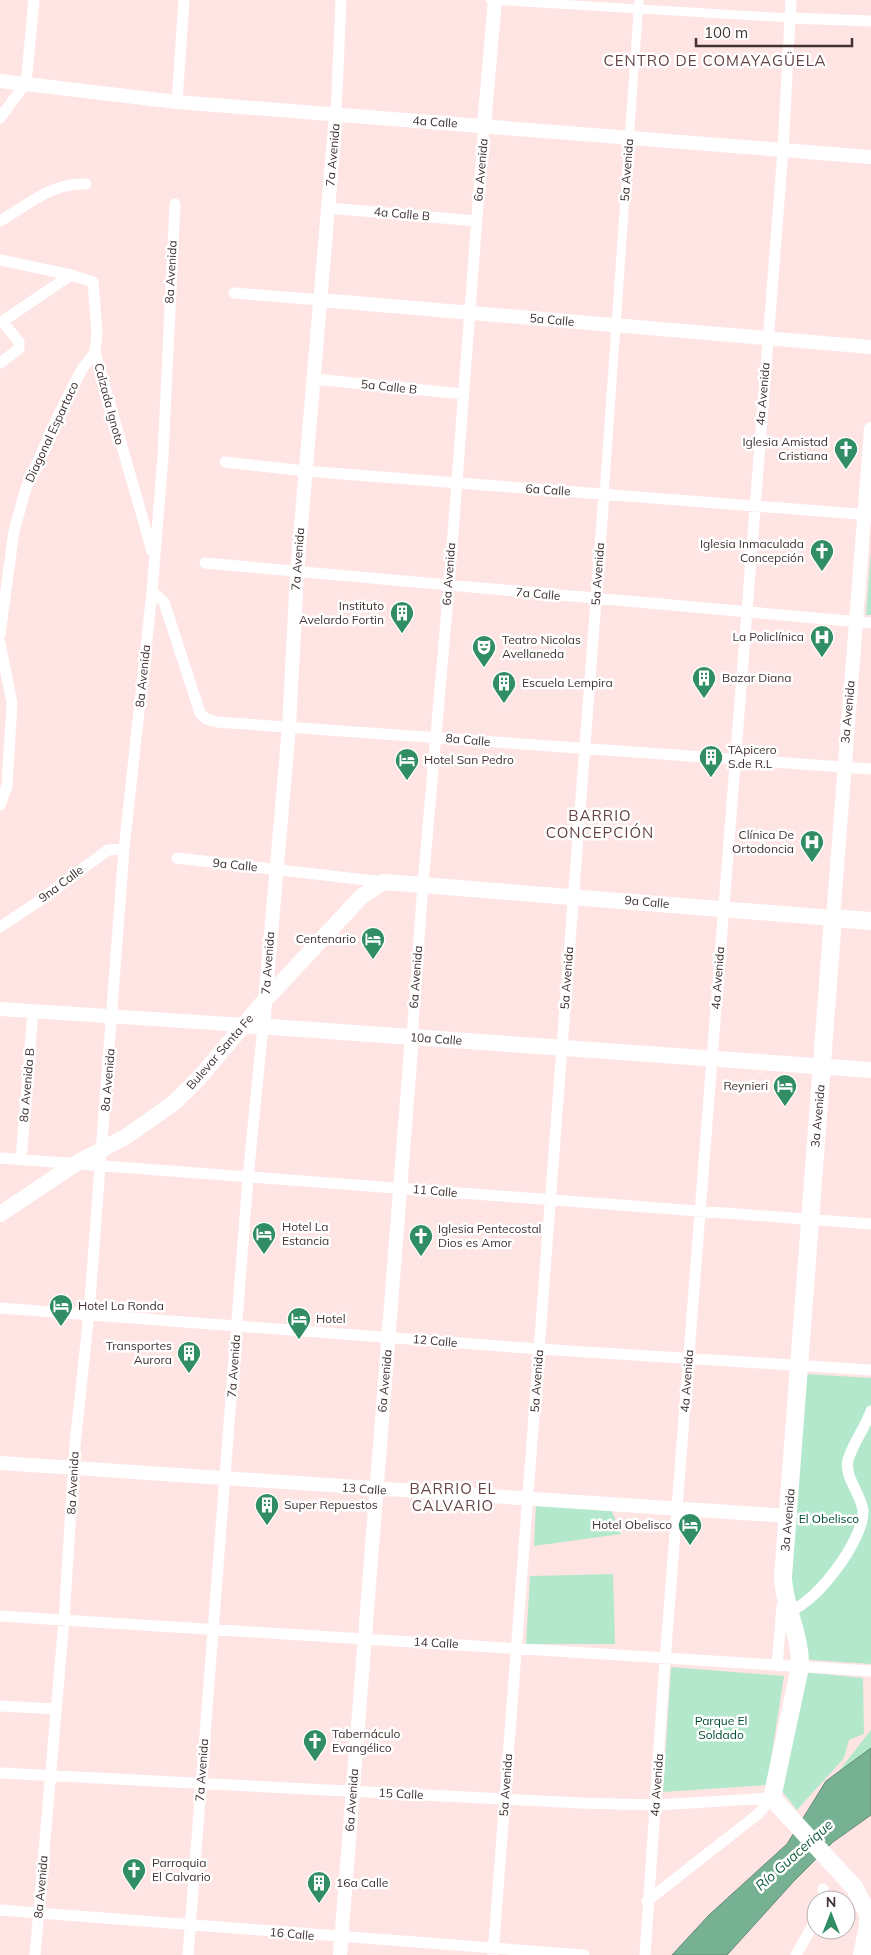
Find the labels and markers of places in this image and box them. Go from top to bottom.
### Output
place label: Iglesia Amistad Cristiana [742,434,828,463]
church icon: Iglesia Amistad Cristiana [833,436,859,470]
place label: Iglesia Inmaculada Concepción [700,536,804,565]
church icon: Iglesia Inmaculada Concepción [809,538,835,572]
place label: Instituto Avelardo Fortin [299,598,384,627]
building icon: Instituto Avelardo Fortin [389,600,415,634]
hospital icon: La Policlínica [809,624,835,658]
place label: La Policlínica [732,629,804,644]
place label: Teatro Nicolas Avellaneda [502,632,581,661]
theatre icon: Teatro Nicolas Avellaneda [471,634,497,668]
building icon: Bazar Diana [691,665,717,699]
building icon: Escuela Lempira [491,670,517,704]
place label: Bazar Diana [722,670,791,685]
place label: Escuela Lempira [522,675,613,690]
place label: TApicero S.de R.L [728,742,777,771]
building icon: TApicero S.de R.L [698,744,724,778]
hotel icon: Hotel San Pedro [394,747,420,781]
place label: Hotel San Pedro [424,752,514,767]
place label: Clínica De Ortodoncia [732,827,794,856]
hospital icon: Clínica De Ortodoncia [799,829,825,863]
hotel icon: Centenario [360,926,386,960]
place label: Centenario [296,931,356,946]
hotel icon: Reynieri [772,1073,798,1107]
place label: Reynieri [723,1078,768,1093]
place label: Hotel La Estancia [282,1219,329,1248]
hotel icon: Hotel La Estancia [251,1221,277,1255]
place label: Iglesia Pentecostal Dios es Amor [438,1221,541,1250]
church icon: Iglesia Pentecostal Dios es Amor [408,1223,434,1257]
hotel icon: Hotel La Ronda [48,1293,74,1327]
place label: Hotel La Ronda [78,1298,164,1313]
hotel icon: Hotel [286,1306,312,1340]
place label: Hotel [316,1311,346,1326]
place label: Transportes Aurora [106,1338,172,1367]
building icon: Transportes Aurora [176,1340,202,1374]
building icon: Super Repuestos [254,1492,280,1526]
place label: Super Repuestos [284,1497,378,1512]
hotel icon: Hotel Obelisco [677,1512,703,1546]
place label: Hotel Obelisco [592,1517,672,1532]
place label: Tabernáculo Evangélico [332,1726,401,1755]
church icon: Tabernáculo Evangélico [302,1728,328,1762]
place label: Parroquia El Calvario [152,1855,211,1884]
church icon: Parroquia El Calvario [121,1857,147,1891]
building icon: 16a Calle [306,1870,332,1904]
place label: 16a Calle [336,1875,388,1890]

